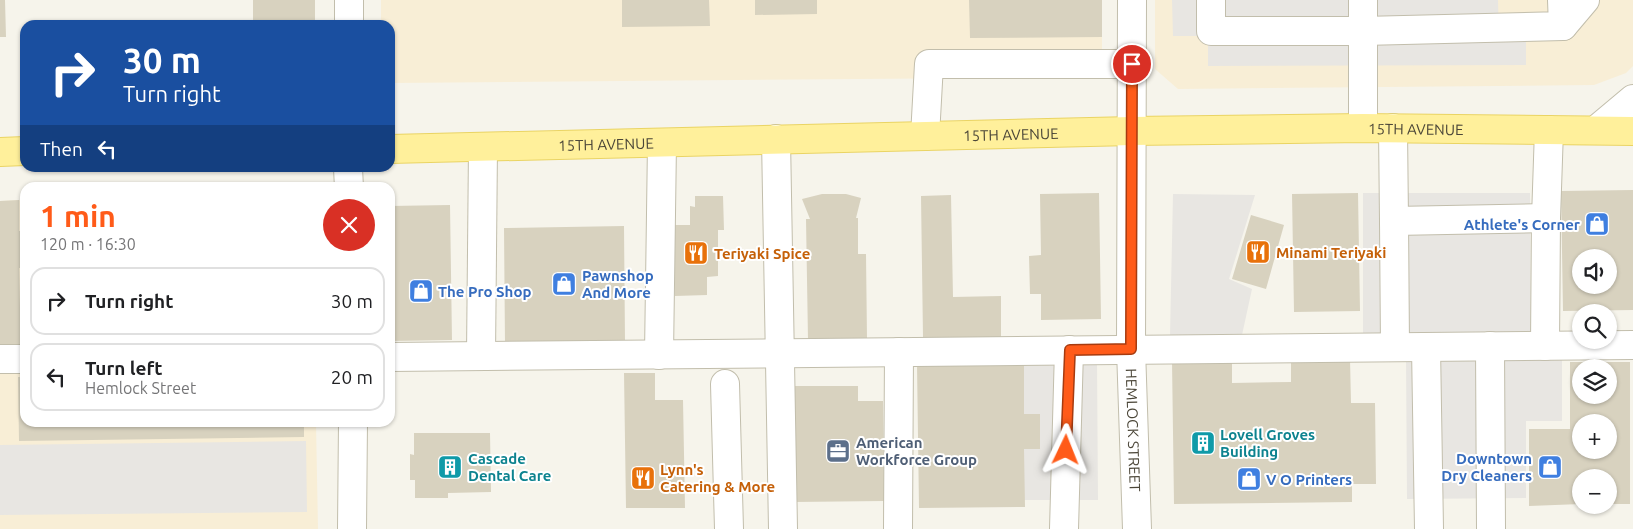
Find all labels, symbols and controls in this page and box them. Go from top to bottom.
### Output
icon: right [40,40,105,105]
text: 30 m [123,40,201,80]
pin [1111,43,1153,85]
icon: arrive [1118,50,1146,78]
text: Turn right [123,81,221,106]
street label: 15TH AVENUE [1368,120,1464,138]
street label: 15TH AVENUE [963,124,1059,144]
street label: 15TH AVENUE [558,134,654,153]
icon: left [93,135,121,163]
text: Then [40,138,83,160]
text: 1 min [40,199,116,233]
button: close [323,199,375,251]
shop icon: Athlete's Corner [1584,211,1610,237]
place label: Athlete's Corner [1464,216,1581,233]
text: 120 m · 16:30 [40,235,136,253]
restaurant icon: Minami Teriyaki [1245,239,1271,265]
restaurant icon: Teriyaki Spice [683,240,709,266]
place label: Minami Teriyaki [1276,244,1386,261]
place label: Teriyaki Spice [714,245,810,262]
map controls [1572,249,1617,514]
button: sound [1572,249,1617,294]
place label: Pawnshop And More [582,267,654,301]
shop icon: Pawnshop And More [551,271,577,297]
shop icon: The Pro Shop [408,278,434,304]
place label: The Pro Shop [438,283,531,300]
icon: right [42,287,70,315]
text: Turn right [85,290,173,312]
text: 30 m [331,290,373,312]
button: search [1572,304,1617,349]
text: Turn left [85,357,163,379]
button: layers [1572,359,1617,404]
icon: left [42,363,70,391]
text: 20 m [331,366,373,388]
street label: HEMLOCK STREET [1123,368,1144,492]
text: Hemlock Street [85,379,196,397]
button: + [1572,414,1617,459]
position arrow [1039,423,1091,475]
place label: Lovell Groves Building [1220,426,1315,460]
building icon: Lovell Groves Building [1190,430,1216,456]
place label: American Workforce Group [856,434,977,468]
office icon: American Workforce Group [825,438,851,464]
place label: Cascade Dental Care [468,450,551,484]
place label: Downtown Dry Cleaners [1441,450,1532,484]
building icon: Cascade Dental Care [437,454,463,480]
shop icon: Downtown Dry Cleaners [1537,454,1563,480]
place label: Lynn's Catering & More [660,461,775,495]
restaurant icon: Lynn's Catering & More [630,465,656,491]
shop icon: V O Printers [1236,466,1262,492]
button: − [1572,469,1617,514]
place label: V O Printers [1266,471,1352,488]

